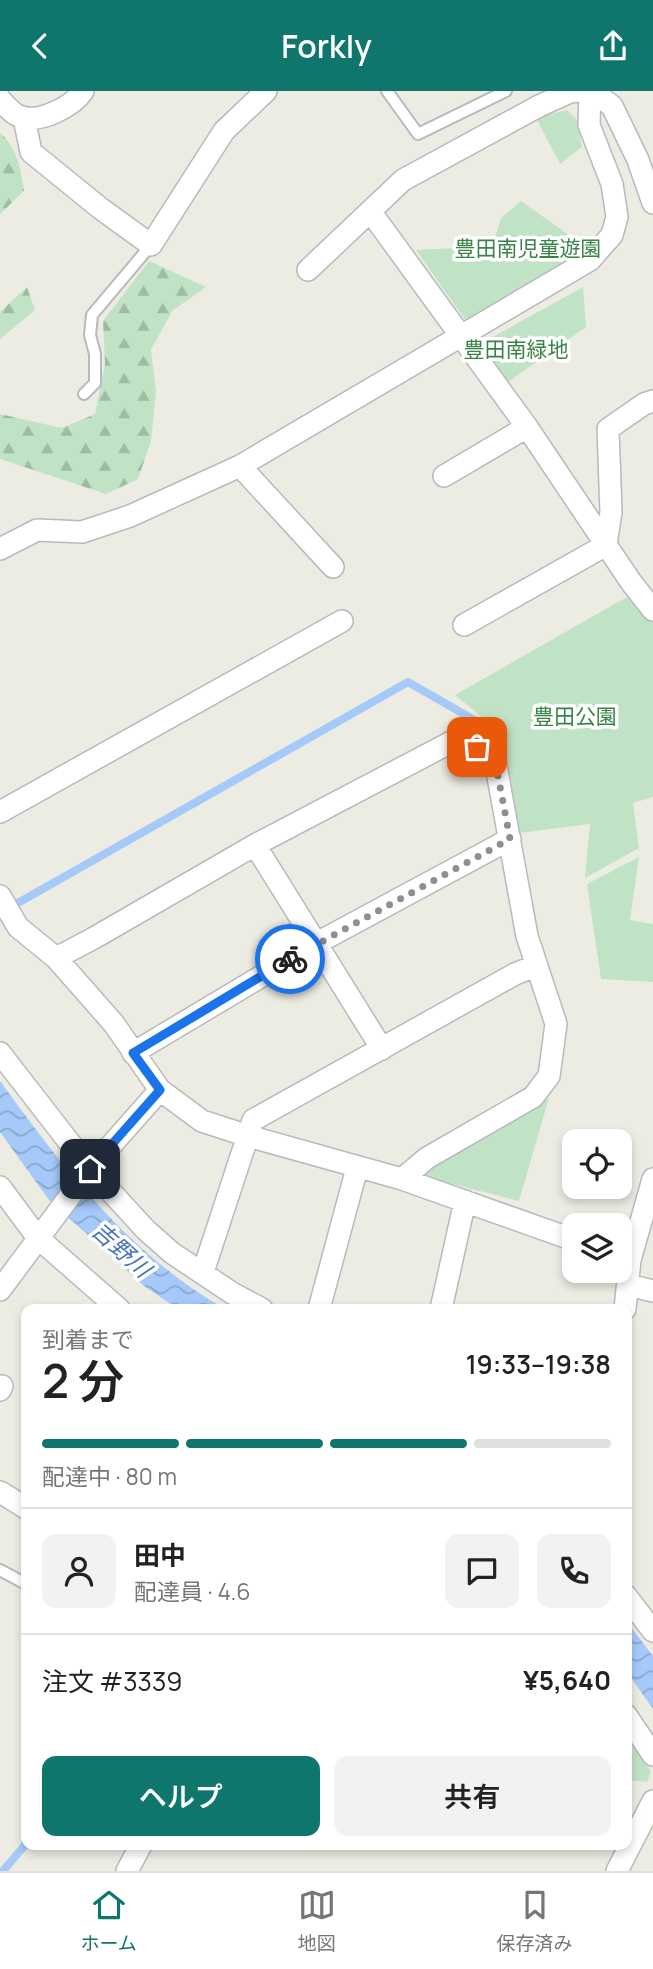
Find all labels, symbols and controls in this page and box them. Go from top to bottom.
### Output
text: Forkly [281,24,372,68]
icon: back [21,27,59,65]
icon: share [594,27,632,65]
park label: 豊田南児童遊園 [455,234,602,262]
park label: 豊田南緑地 [464,335,569,363]
park label: 豊田公園 [533,702,617,730]
pin [447,717,507,777]
icon: bag [458,728,496,766]
courier [255,924,325,994]
icon: bike [271,940,309,978]
map controls [562,1129,632,1283]
button: locate [562,1129,632,1199]
pin [60,1139,120,1199]
icon: home [71,1150,109,1188]
button: layers [562,1213,632,1283]
water label: 吉野川 [86,1214,161,1286]
text: 到着まで [42,1323,134,1355]
text: 19:33–19:38 [466,1346,611,1382]
text: 2 分 [42,1349,124,1412]
text: 配達中 · 80 m [42,1460,177,1492]
button: person [42,1534,116,1608]
button: chat [445,1534,519,1608]
button: phone [537,1534,611,1608]
text: 田中 [134,1537,186,1573]
text: 配達員 · 4.6 [134,1575,251,1607]
text: ¥5,640 [523,1662,611,1698]
text: 注文 #3339 [42,1663,182,1699]
button: ヘルプ [42,1756,320,1836]
button: 共有 [334,1756,611,1836]
tab: ホーム [80,1886,137,1956]
tab: 地図 [298,1886,336,1956]
tab: 保存済み [497,1886,573,1956]

